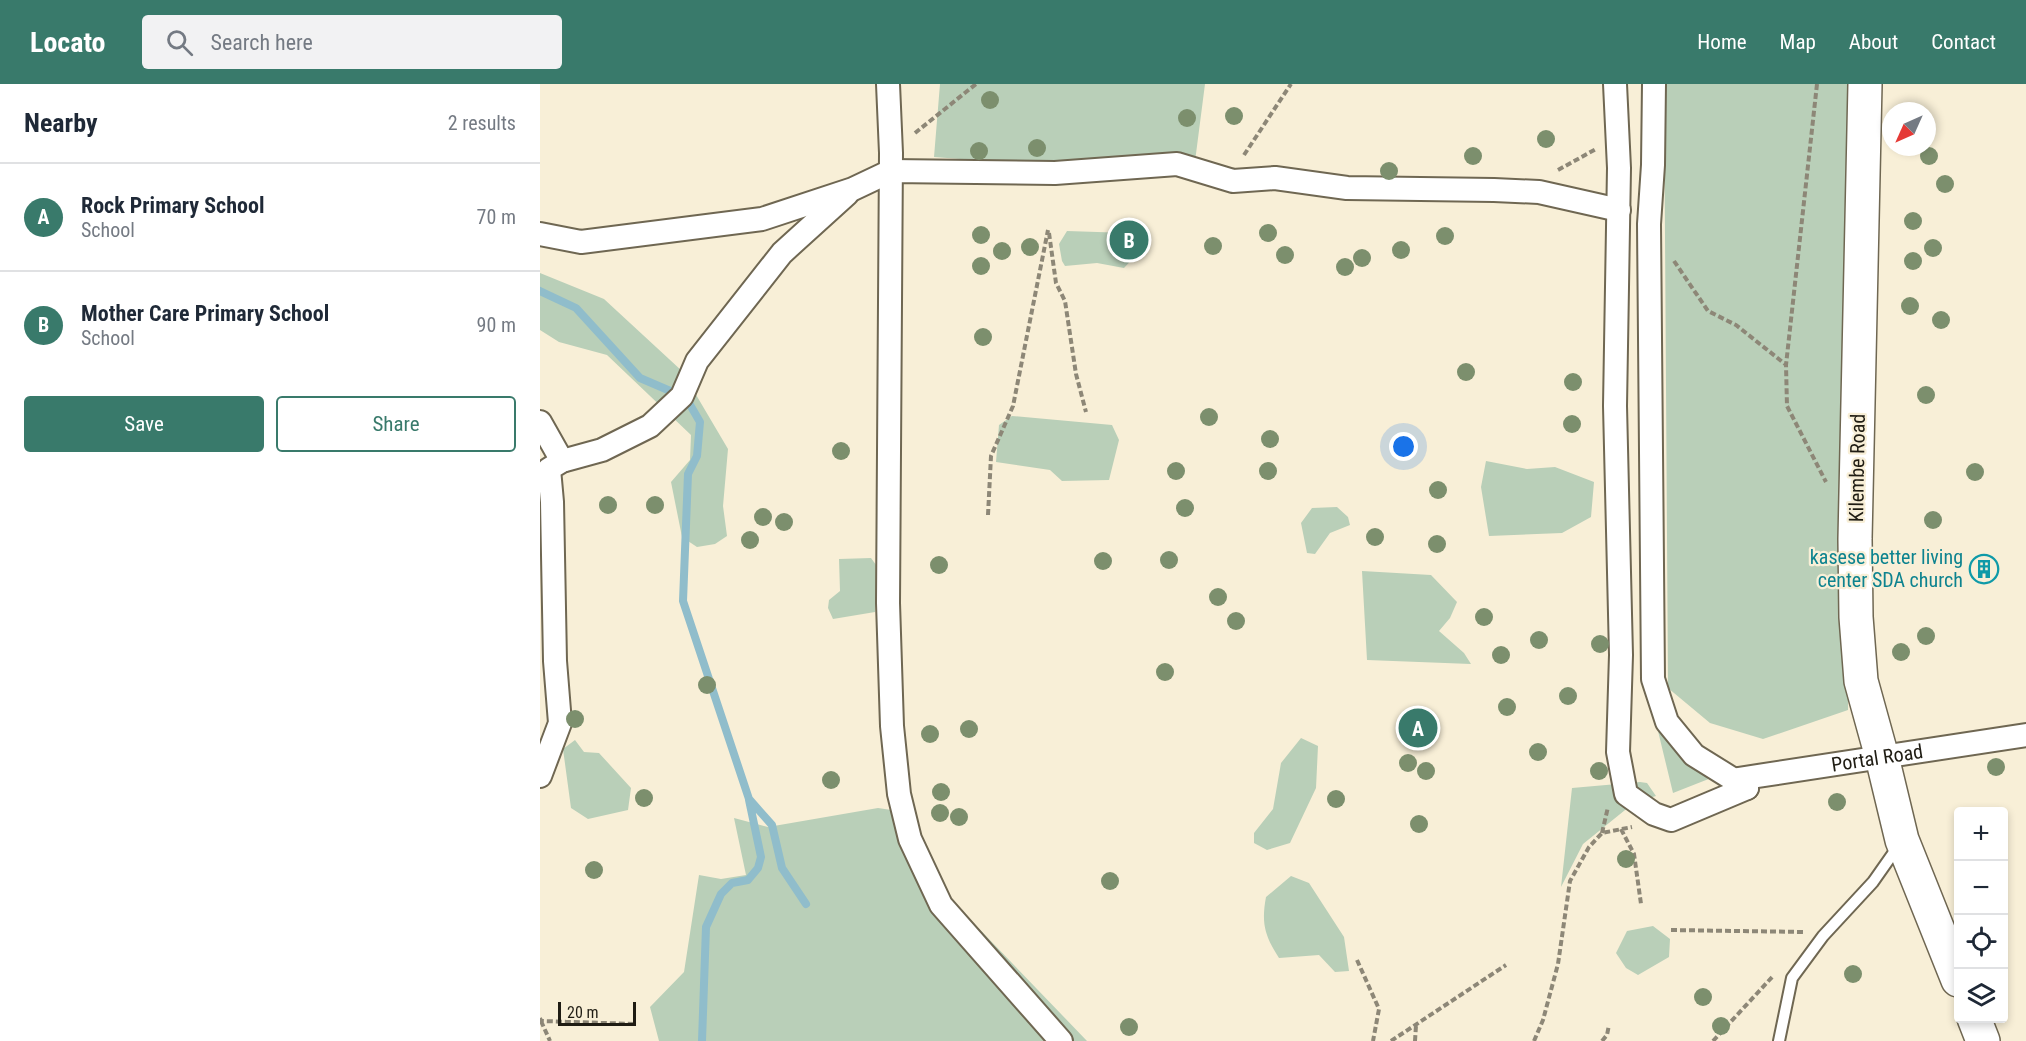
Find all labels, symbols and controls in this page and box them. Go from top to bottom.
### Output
search box [142,15,562,69]
text: Locato [30,26,106,59]
icon: search [163,26,196,59]
text: Search here [211,30,313,55]
text: Home [1697,30,1747,54]
text: Map [1780,30,1816,54]
text: About [1849,30,1898,54]
text: Contact [1931,30,1996,54]
north arrow [1882,102,1936,156]
text: Nearby [24,108,98,138]
text: 2 results [448,111,516,135]
text: Rock Primary School [81,193,264,218]
text: A [38,205,49,229]
text: 70 m [477,205,516,229]
text: School [81,218,135,242]
pin: B [1110,218,1148,262]
text: Mother Care Primary School [81,301,329,326]
text: B [38,313,49,337]
text: 90 m [477,313,516,337]
text: School [81,326,135,350]
button: Save [24,396,264,452]
button: Share [276,396,516,452]
street label: Kilembe Road [1844,414,1870,522]
your location [1389,432,1418,461]
place label: kasese better living center SDA church [1810,545,1963,592]
building icon: kasese better living center SDA church [1968,553,2000,585]
pin: A [1398,706,1438,750]
street label: Portal Road [1830,739,1925,777]
map controls [1954,807,2008,1023]
button: + [1954,807,2008,861]
button: − [1954,861,2008,915]
button: locate [1954,915,2008,969]
button: layers [1954,969,2008,1023]
scale bar [558,999,636,1026]
text: 20 m [567,1003,599,1022]

